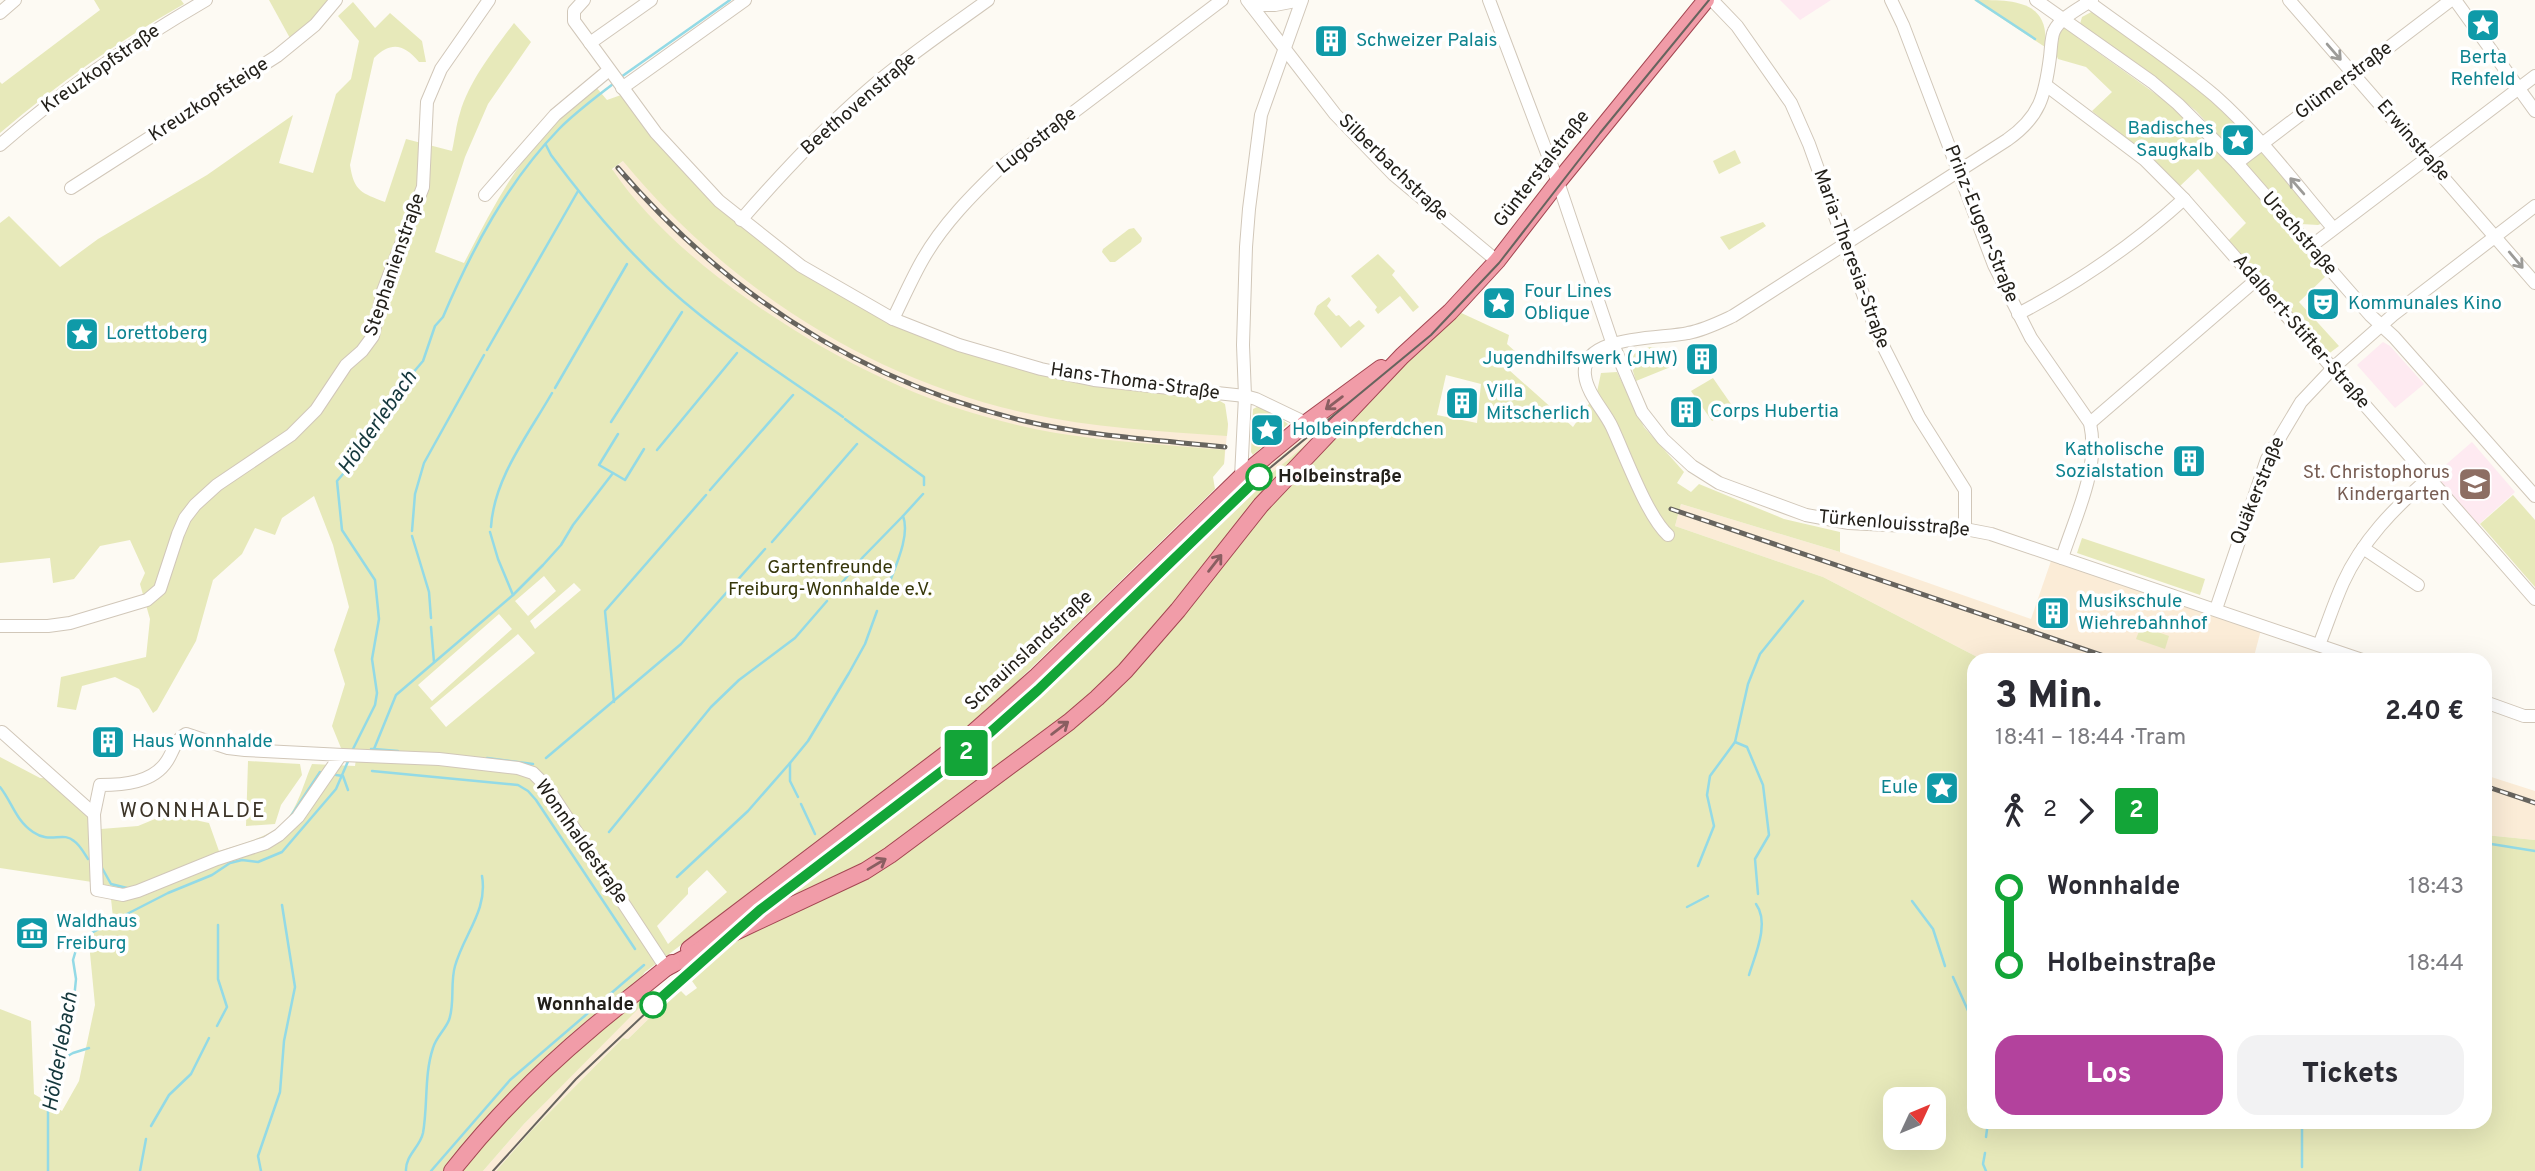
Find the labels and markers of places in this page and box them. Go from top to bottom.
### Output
place icon: Berta Rehfeld [2464,6,2502,44]
building icon: Schweizer Palais [1312,22,1350,60]
place label: Schweizer Palais [1356,29,1497,53]
place label: Berta Rehfeld [2451,46,2515,92]
place label: Badisches Saugkalb [2127,117,2214,163]
place icon: Badisches Saugkalb [2219,121,2257,159]
place label: Four Lines Oblique [1524,280,1612,326]
place icon: Four Lines Oblique [1480,284,1518,322]
theatre icon: Kommunales Kino [2304,285,2342,323]
place label: Kommunales Kino [2348,292,2502,316]
place icon: Lorettoberg [63,315,101,353]
place label: Lorettoberg [106,322,208,346]
building icon: Jugendhilfswerk (JHW) [1683,340,1721,378]
place label: Jugendhilfswerk (JHW) [1482,347,1678,371]
place label: Villa Mitscherlich [1486,380,1590,426]
building icon: Villa Mitscherlich [1443,384,1481,422]
building icon: Corps Hubertia [1667,393,1705,431]
place label: Corps Hubertia [1710,400,1839,424]
place icon: Holbeinpferdchen [1248,411,1286,449]
place label: Holbeinpferdchen [1292,418,1444,442]
place label: Katholische Sozialstation [2055,438,2164,484]
building icon: Katholische Sozialstation [2170,442,2208,480]
place label: St. Christophorus Kindergarten [2303,461,2450,507]
marker: Holbeinstraße [1246,464,1272,490]
place label: Holbeinstraße [1278,465,1402,489]
school or university icon: St. Christophorus Kindergarten [2456,465,2494,503]
place label: Musikschule Wiehrebahnhof [2078,590,2208,636]
building icon: Musikschule Wiehrebahnhof [2034,594,2072,632]
building icon: Haus Wonnhalde [89,723,127,761]
place label: Haus Wonnhalde [132,730,273,754]
place icon: Eule [1923,769,1961,807]
place label: Eule [1881,776,1918,800]
place label: Waldhaus Freiburg [56,910,138,956]
museum icon: Waldhaus Freiburg [13,914,51,952]
marker: Wonnhalde [640,992,666,1018]
place label: Wonnhalde [537,993,634,1017]

